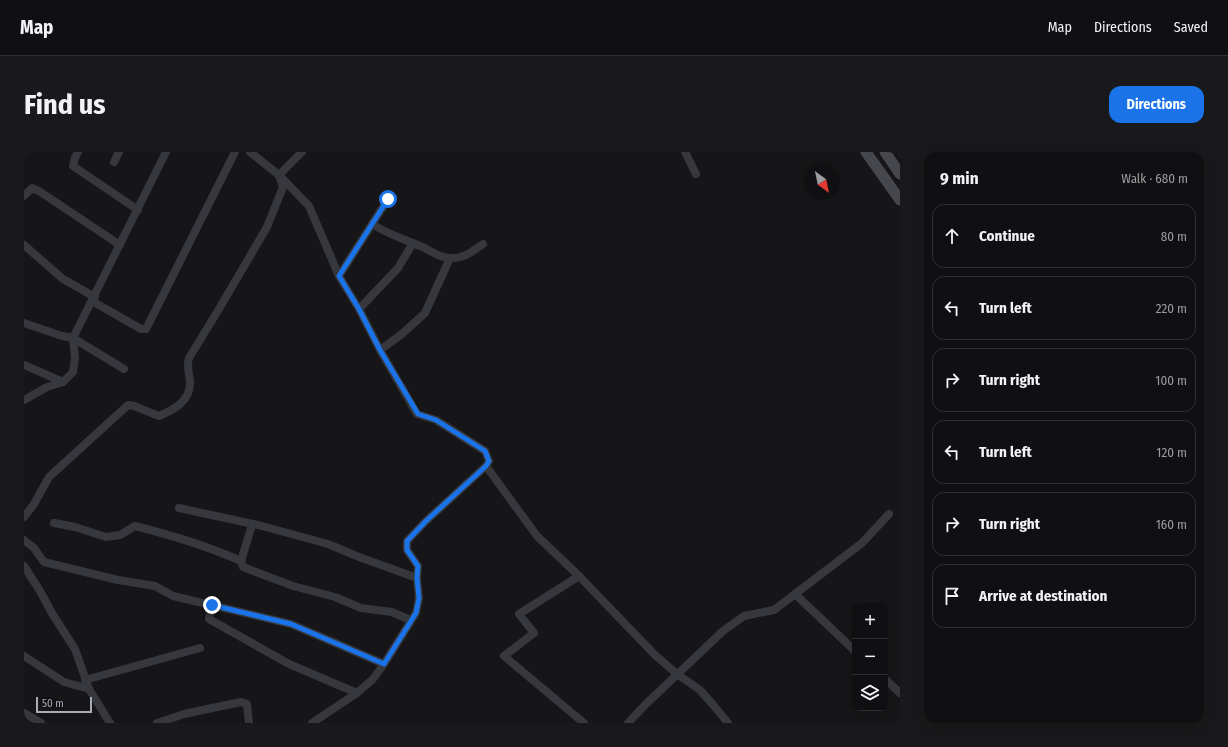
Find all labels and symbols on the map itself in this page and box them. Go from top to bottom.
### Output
north arrow [804,164,840,200]
route start [379,190,397,208]
route end [203,596,221,614]
scale bar [36,695,92,714]

